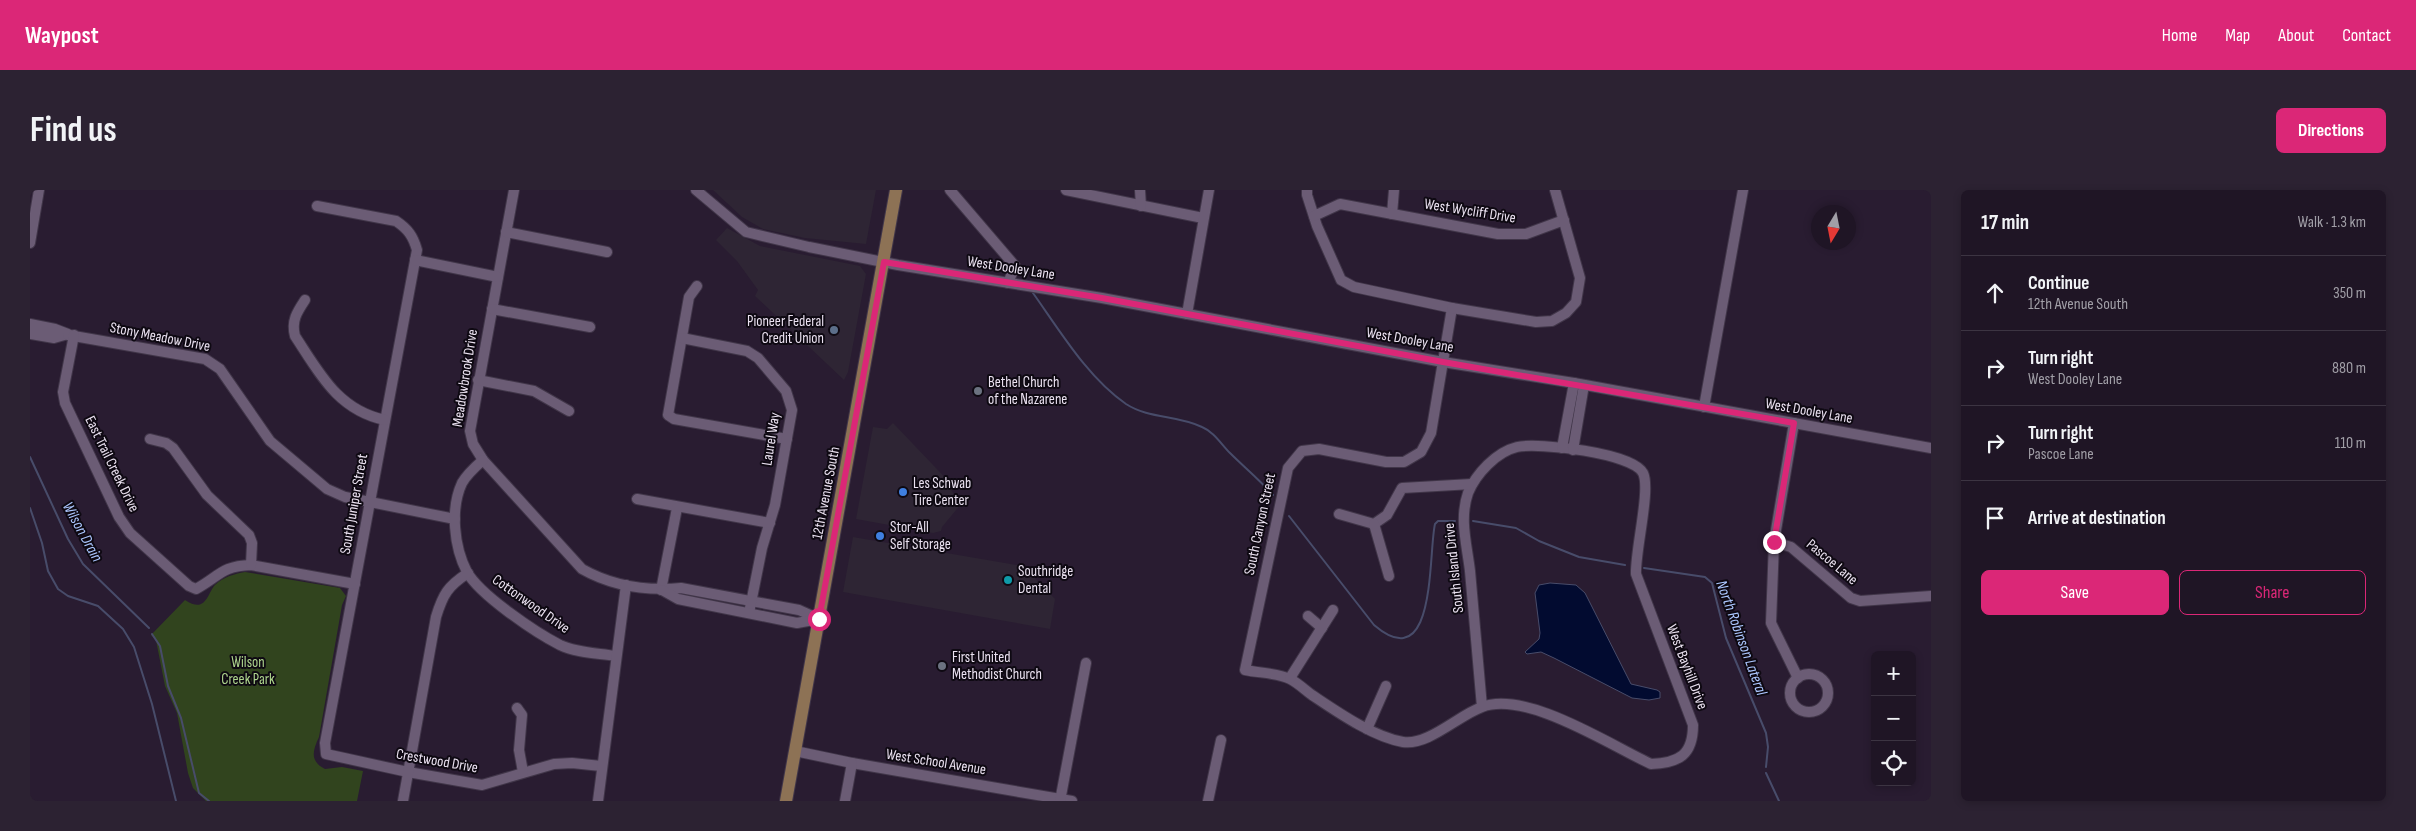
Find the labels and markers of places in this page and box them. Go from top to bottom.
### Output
place label: Pioneer Federal Credit Union [747,312,824,348]
marker: Pioneer Federal Credit Union [828,324,840,336]
place label: Bethel Church of the Nazarene [988,373,1067,409]
marker: Bethel Church of the Nazarene [972,385,984,397]
place label: Les Schwab Tire Center [913,474,971,510]
marker: Les Schwab Tire Center [897,486,909,498]
place label: Stor-All Self Storage [890,518,951,554]
marker: Stor-All Self Storage [874,530,886,542]
place label: Southridge Dental [1018,562,1073,598]
marker: Southridge Dental [1002,574,1014,586]
place label: First United Methodist Church [952,648,1042,684]
marker: First United Methodist Church [936,660,948,672]

